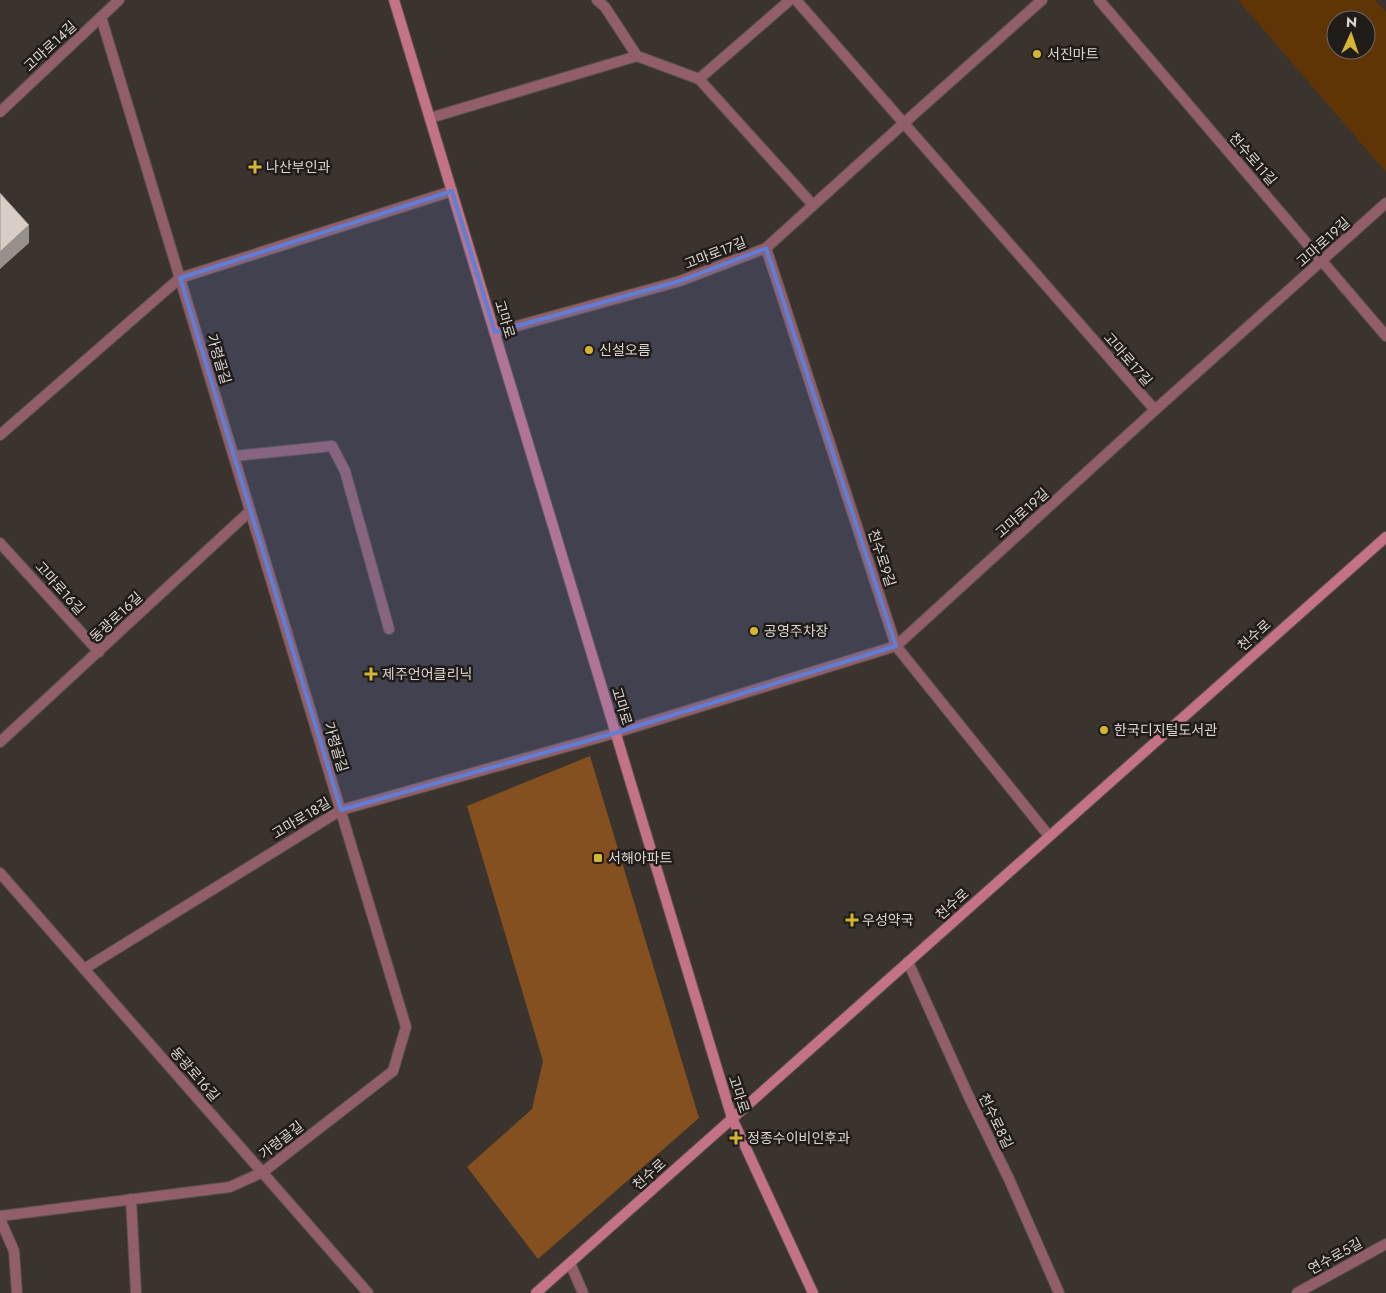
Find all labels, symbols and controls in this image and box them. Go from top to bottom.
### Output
north arrow [1326,10,1376,60]
text: N [1346,12,1358,32]
street label: 고마로14길 [19,16,81,76]
place label: 서진마트 [1047,44,1099,64]
marker: 서진마트 [1031,48,1043,60]
street label: 천수로11길 [1224,128,1282,190]
place label: 나산부인과 [266,157,331,177]
marker: 나산부인과 [248,160,262,174]
street label: 고마로19길 [1292,213,1354,271]
street label: 고마로17길 [681,232,749,274]
street label: 고마로 [490,298,520,341]
street label: 고마로17길 [1099,328,1157,390]
street label: 가령골길 [202,331,236,387]
place label: 신설오름 [599,340,651,360]
marker: 신설오름 [583,344,595,356]
street label: 고마로19길 [991,484,1053,542]
street label: 천수로9길 [863,527,901,589]
street label: 고마로16길 [31,557,89,619]
street label: 동광로16길 [85,587,147,647]
street label: 천수로 [1233,615,1275,655]
place label: 공영주차장 [764,621,829,641]
marker: 공영주차장 [748,625,760,637]
place label: 제주언어클리닉 [382,664,472,684]
marker: 제주언어클리닉 [364,667,378,681]
street label: 고마로 [607,685,637,728]
street label: 가령골길 [319,719,353,775]
place label: 한국디지털도서관 [1114,720,1217,740]
marker: 한국디지털도서관 [1098,724,1110,736]
street label: 고마로18길 [268,793,334,843]
place label: 서해아파트 [608,848,673,868]
marker: 서해아파트 [592,852,604,864]
street label: 천수로 [931,884,973,924]
place label: 우성약국 [862,910,914,930]
marker: 우성약국 [846,914,858,926]
street label: 동광로16길 [166,1043,224,1105]
street label: 고마로 [724,1073,755,1116]
street label: 천수로8길 [974,1090,1018,1152]
street label: 가령골길 [255,1116,307,1164]
place label: 정종수이비인후과 [747,1128,850,1148]
marker: 정종수이비인후과 [729,1131,743,1145]
street label: 천수로 [628,1154,670,1194]
street label: 연수로5길 [1304,1233,1366,1279]

